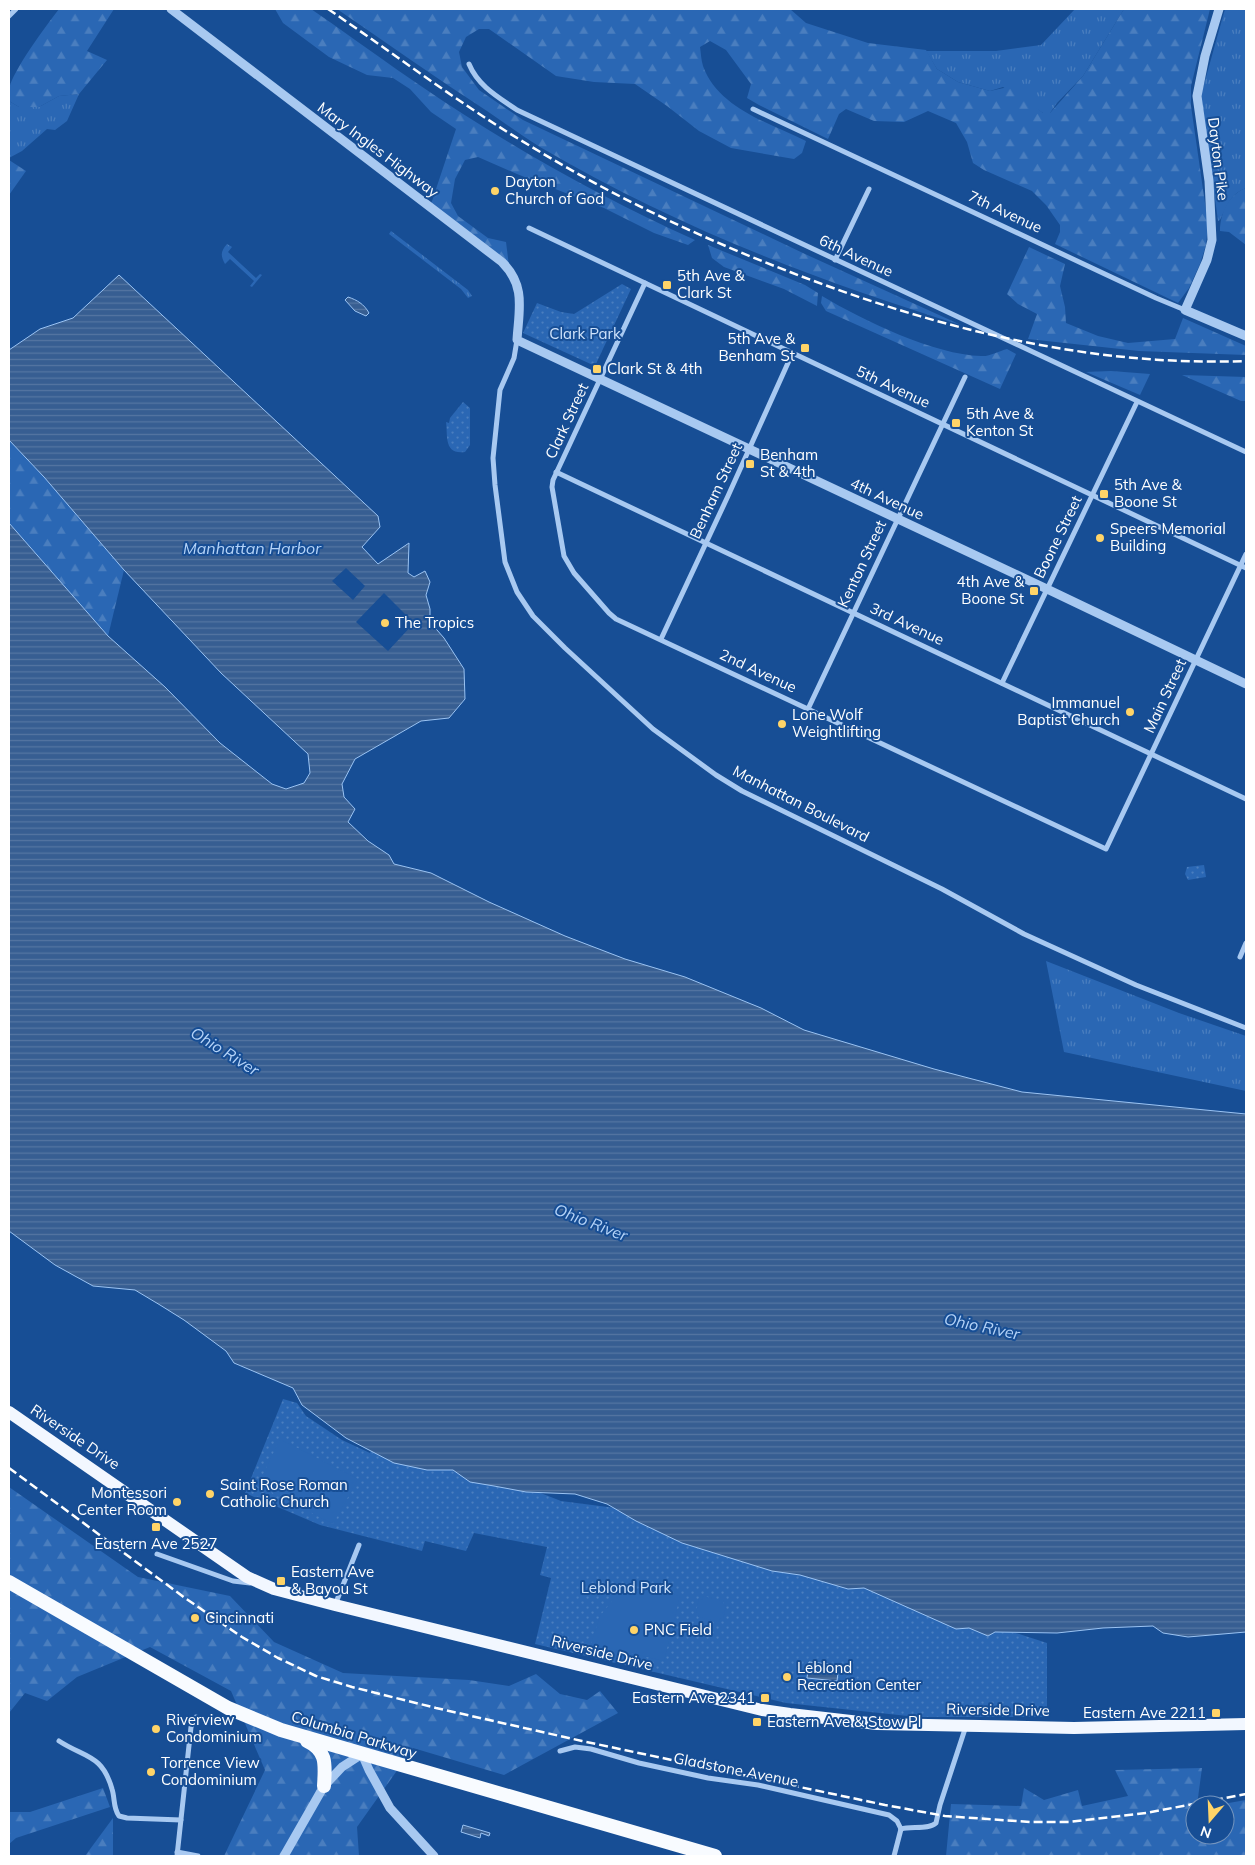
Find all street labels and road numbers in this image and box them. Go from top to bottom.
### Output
street label: Mary Ingles Highway [314,98,443,201]
street label: Dayton Pike [1204,116,1233,202]
street label: 7th Avenue [965,186,1045,237]
street label: 6th Avenue [816,230,896,281]
street label: 5th Avenue [853,361,933,412]
street label: Clark Street [541,380,592,462]
street label: Benham Street [685,440,746,542]
street label: 4th Avenue [847,473,927,524]
street label: Boone Street [1029,492,1086,581]
street label: Kenton Street [833,517,890,610]
street label: 3rd Avenue [867,598,947,649]
street label: 2nd Avenue [717,644,800,697]
street label: Main Street [1139,656,1190,736]
street label: Manhattan Boulevard [730,761,873,846]
street label: Riverside Drive [27,1400,124,1473]
street label: Riverside Drive [550,1631,655,1674]
street label: Riverside Drive [946,1699,1050,1720]
street label: Columbia Parkway [289,1706,419,1763]
street label: Gladstone Avenue [672,1748,800,1791]

